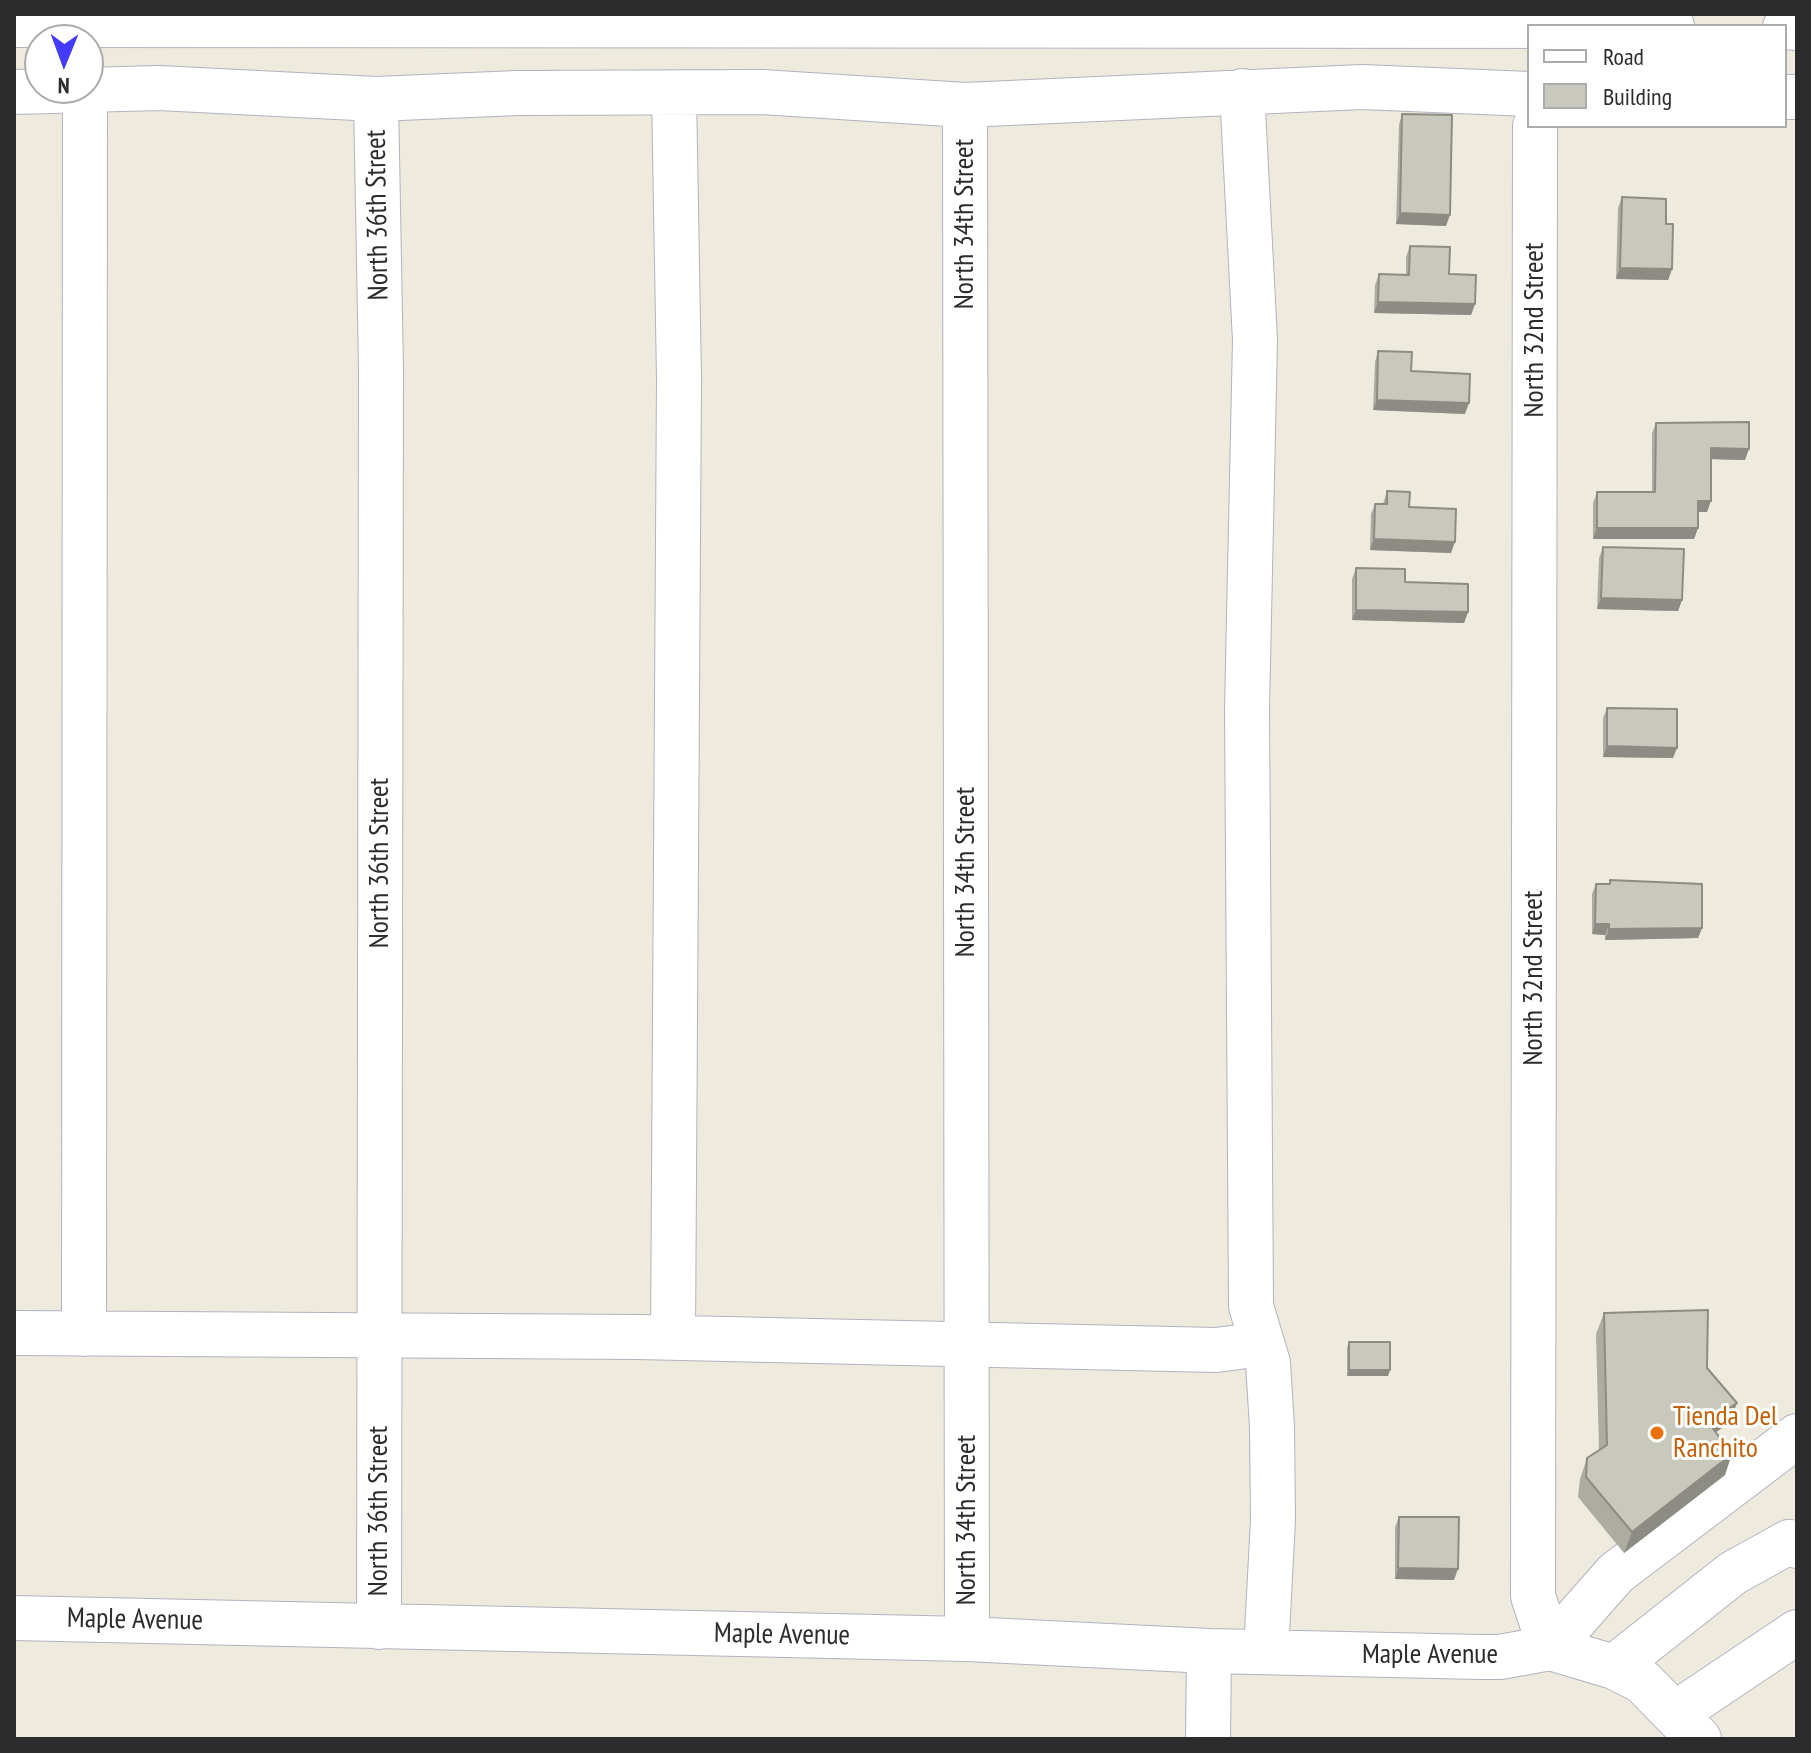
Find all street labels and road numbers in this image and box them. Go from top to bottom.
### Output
street label: North 36th Street [360,129,396,301]
street label: North 34th Street [948,139,982,309]
street label: North 32nd Street [1518,243,1552,417]
street label: North 36th Street [363,778,397,948]
street label: North 34th Street [949,787,983,957]
street label: North 32nd Street [1517,891,1551,1065]
street label: North 36th Street [362,1426,396,1596]
street label: North 34th Street [950,1435,984,1605]
street label: Maple Avenue [67,1602,203,1638]
street label: Maple Avenue [714,1617,850,1653]
street label: Maple Avenue [1362,1638,1498,1672]

